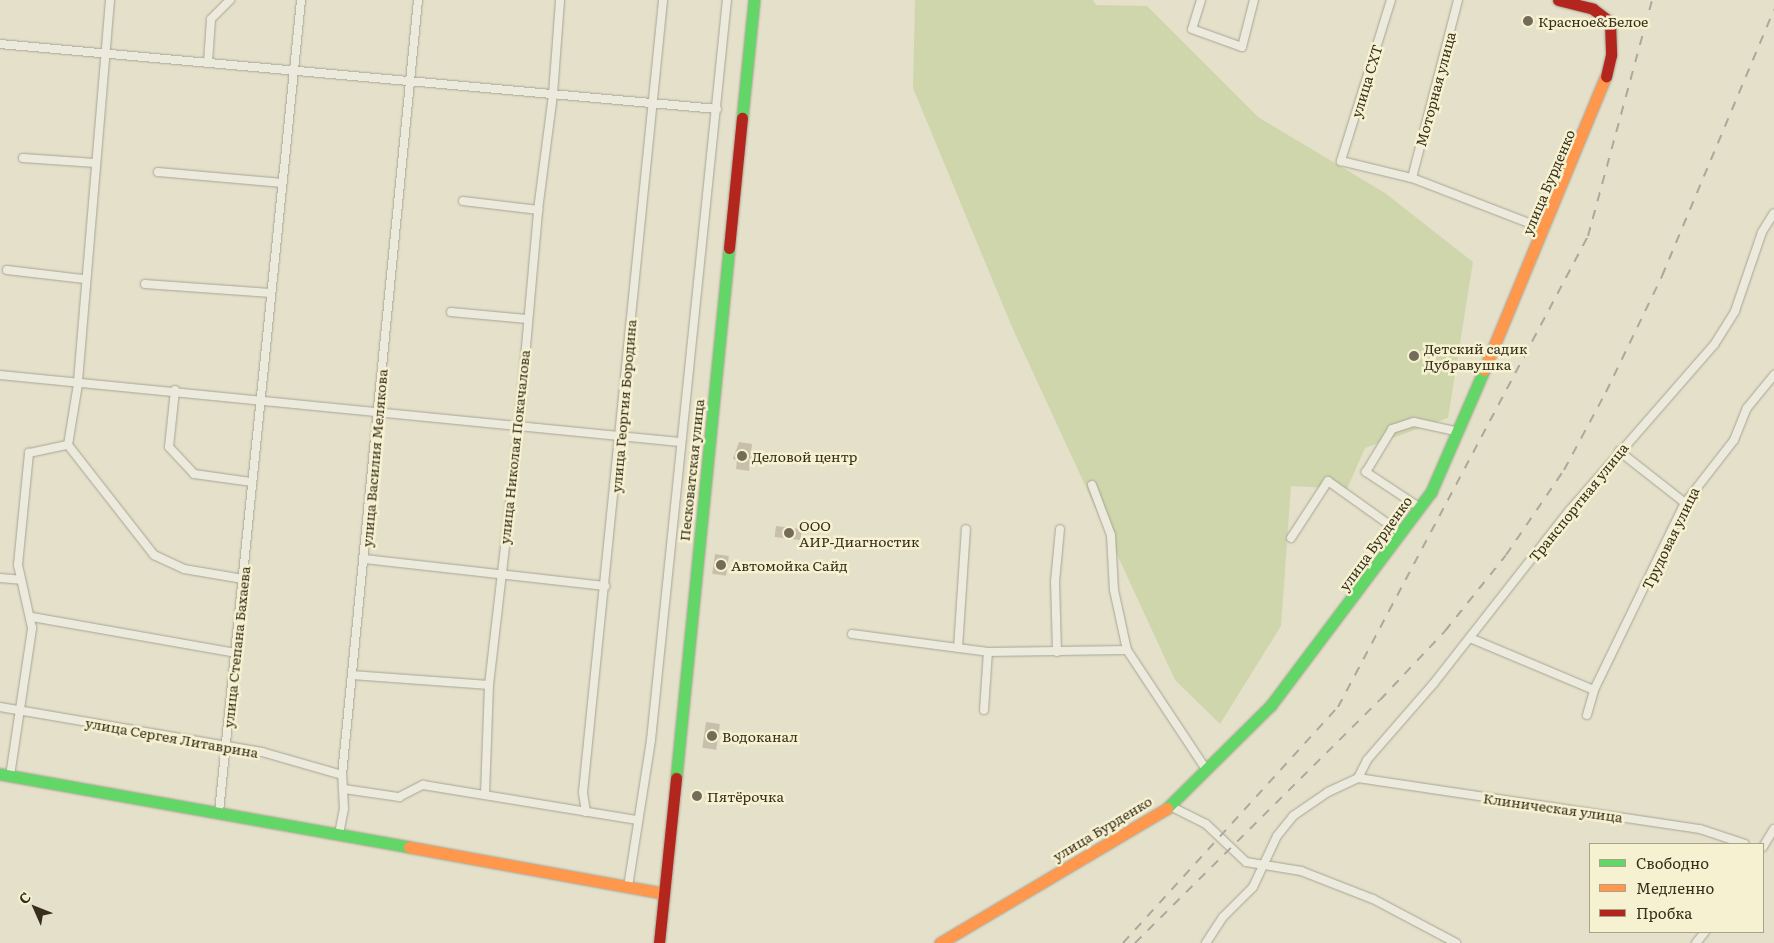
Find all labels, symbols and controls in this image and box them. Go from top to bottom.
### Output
place label: Красное&Белое [1538,13,1648,29]
marker: Красное&Белое [1522,15,1534,27]
street label: Моторная улица [1412,30,1458,148]
street label: улица СХТ [1347,42,1385,120]
street label: улица Бурденко [1518,127,1578,237]
street label: улица Георгия Бородина [607,319,639,493]
place label: Детский садик Дубравушка [1424,340,1527,372]
street label: улица Николая Покачалова [495,349,533,545]
marker: Детский садик Дубравушка [1408,350,1420,362]
street label: улица Василия Мелякова [358,368,390,548]
street label: Песковатская улица [675,398,707,542]
street label: Транспортная улица [1525,439,1631,565]
place label: Деловой центр [752,448,857,464]
marker: Деловой центр [736,450,748,462]
street label: Трудовая улица [1638,484,1702,592]
street label: улица Бурденко [1335,492,1415,594]
place label: ООО АИР-Диагностик [799,517,919,550]
marker: ООО АИР-Диагностик [783,527,795,539]
place label: Автомойка Сайд [731,557,848,573]
marker: Автомойка Сайд [715,559,727,571]
street label: улица Степана Бахаева [219,565,253,729]
street label: улица Сергея Литаврина [84,713,260,761]
place label: Водоканал [722,728,798,744]
marker: Водоканал [706,730,718,742]
place label: Пятёрочка [707,788,784,804]
street label: Клиническая улица [1482,789,1624,825]
marker: Пятёрочка [691,790,703,802]
street label: улица Бурденко [1049,792,1155,864]
legend [1589,843,1764,933]
text: Свободно [1636,851,1709,874]
text: Медленно [1636,876,1714,899]
north arrow [10,883,60,933]
text: С [14,887,35,908]
text: Пробка [1636,901,1692,924]

